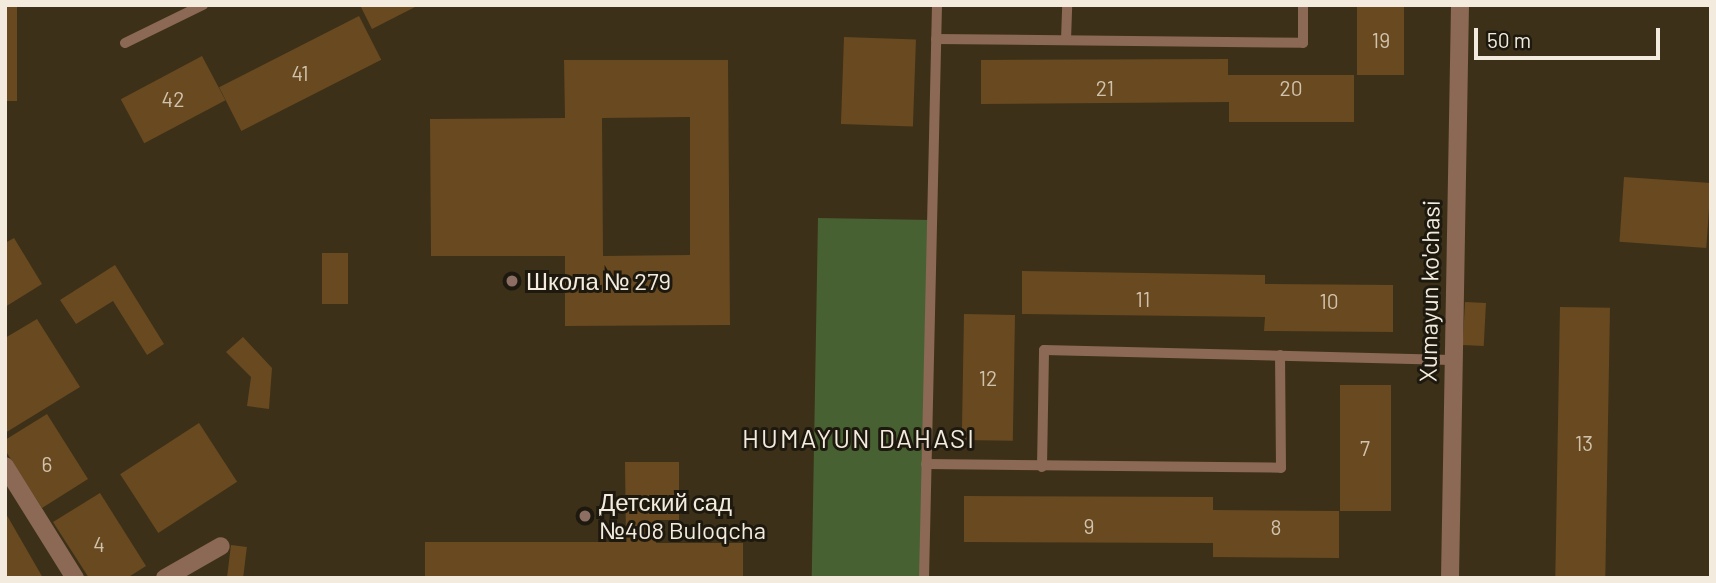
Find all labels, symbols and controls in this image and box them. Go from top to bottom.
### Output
scale bar [1478,14,1664,58]
house number: 19 [1372,27,1390,53]
text: 50 m [1487,27,1531,52]
house number: 41 [292,60,308,86]
house number: 21 [1096,75,1114,101]
house number: 20 [1279,75,1303,101]
house number: 42 [162,86,184,112]
street label: Xumayun ko'chasi [1413,200,1445,382]
place label: Школа № 279 [526,267,671,295]
marker: Школа № 279 [504,273,520,289]
house number: 11 [1136,286,1150,312]
house number: 10 [1319,288,1339,314]
house number: 12 [979,365,997,391]
district label: HUMAYUN DAHASI [744,422,974,454]
house number: 13 [1575,430,1593,456]
house number: 7 [1360,435,1370,461]
house number: 6 [42,451,52,477]
place label: Детский сад №408 Buloqcha [599,488,766,544]
marker: Детский сад №408 Buloqcha [577,508,593,524]
house number: 9 [1084,513,1094,539]
house number: 8 [1271,514,1281,540]
house number: 4 [93,531,105,557]

